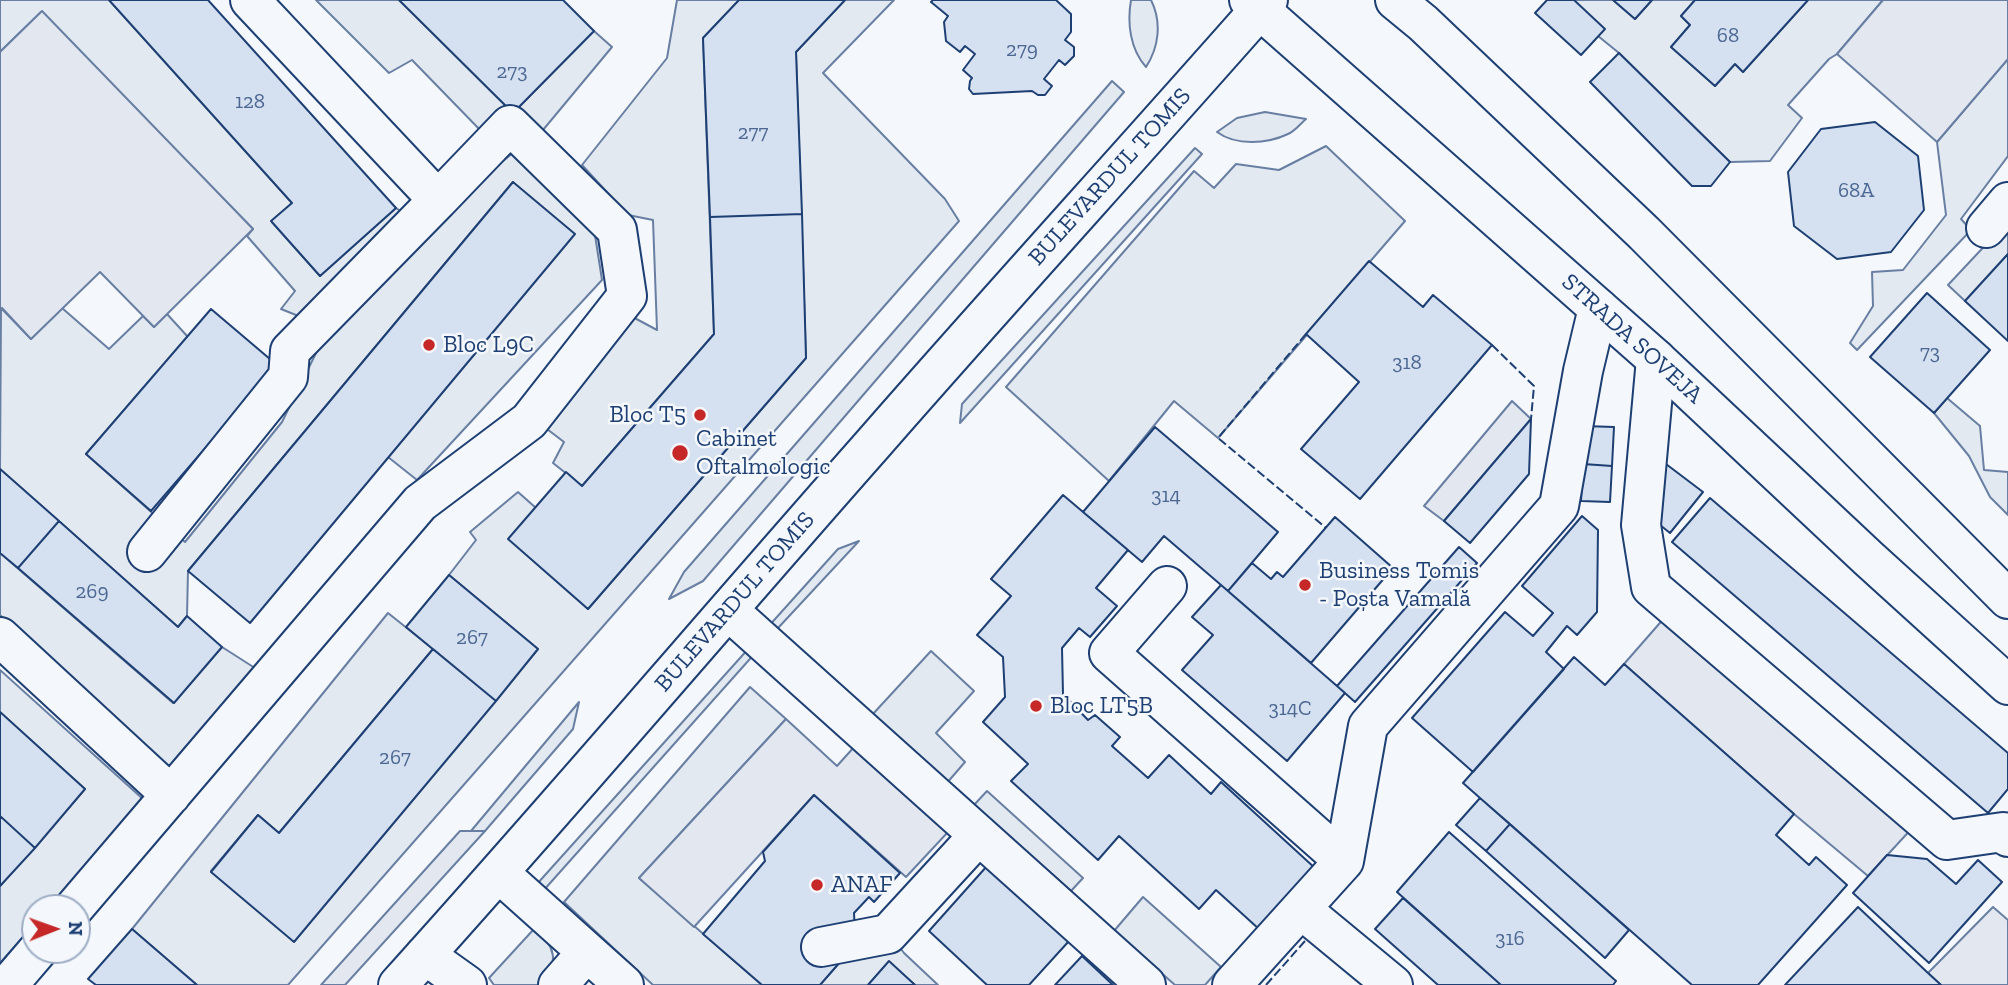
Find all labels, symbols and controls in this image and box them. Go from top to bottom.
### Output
house number: 68 [1717,23,1739,49]
house number: 279 [1006,37,1038,63]
house number: 273 [497,59,527,85]
street label: BULEVARDUL TOMIS [1023,82,1197,272]
house number: 128 [235,89,265,115]
house number: 277 [738,120,768,146]
house number: 68A [1838,178,1874,204]
street label: STRADA SOVEJA [1555,268,1709,410]
place label: Bloc L9C [443,331,534,359]
marker: Bloc L9C [421,337,437,353]
house number: 73 [1920,340,1940,366]
house number: 318 [1392,350,1422,376]
place label: Bloc T5 [609,401,686,429]
marker: Bloc T5 [692,407,708,423]
place label: Cabinet Oftalmologic [696,425,831,481]
marker: Cabinet Oftalmologic [670,443,690,463]
house number: 314 [1151,483,1181,509]
street label: BULEVARDUL TOMIS [649,506,821,698]
place label: Business Tomis - Poșta Vamală [1319,557,1479,613]
marker: Business Tomis - Poșta Vamală [1297,577,1313,593]
house number: 269 [75,579,109,605]
house number: 267 [456,625,488,651]
place label: Bloc LT5B [1050,692,1153,720]
house number: 314C [1268,696,1312,722]
marker: Bloc LT5B [1028,698,1044,714]
house number: 267 [379,745,411,771]
place label: ANAF [831,871,893,899]
marker: ANAF [809,877,825,893]
north arrow [21,894,91,964]
text: N [64,921,87,936]
house number: 316 [1495,926,1525,952]

